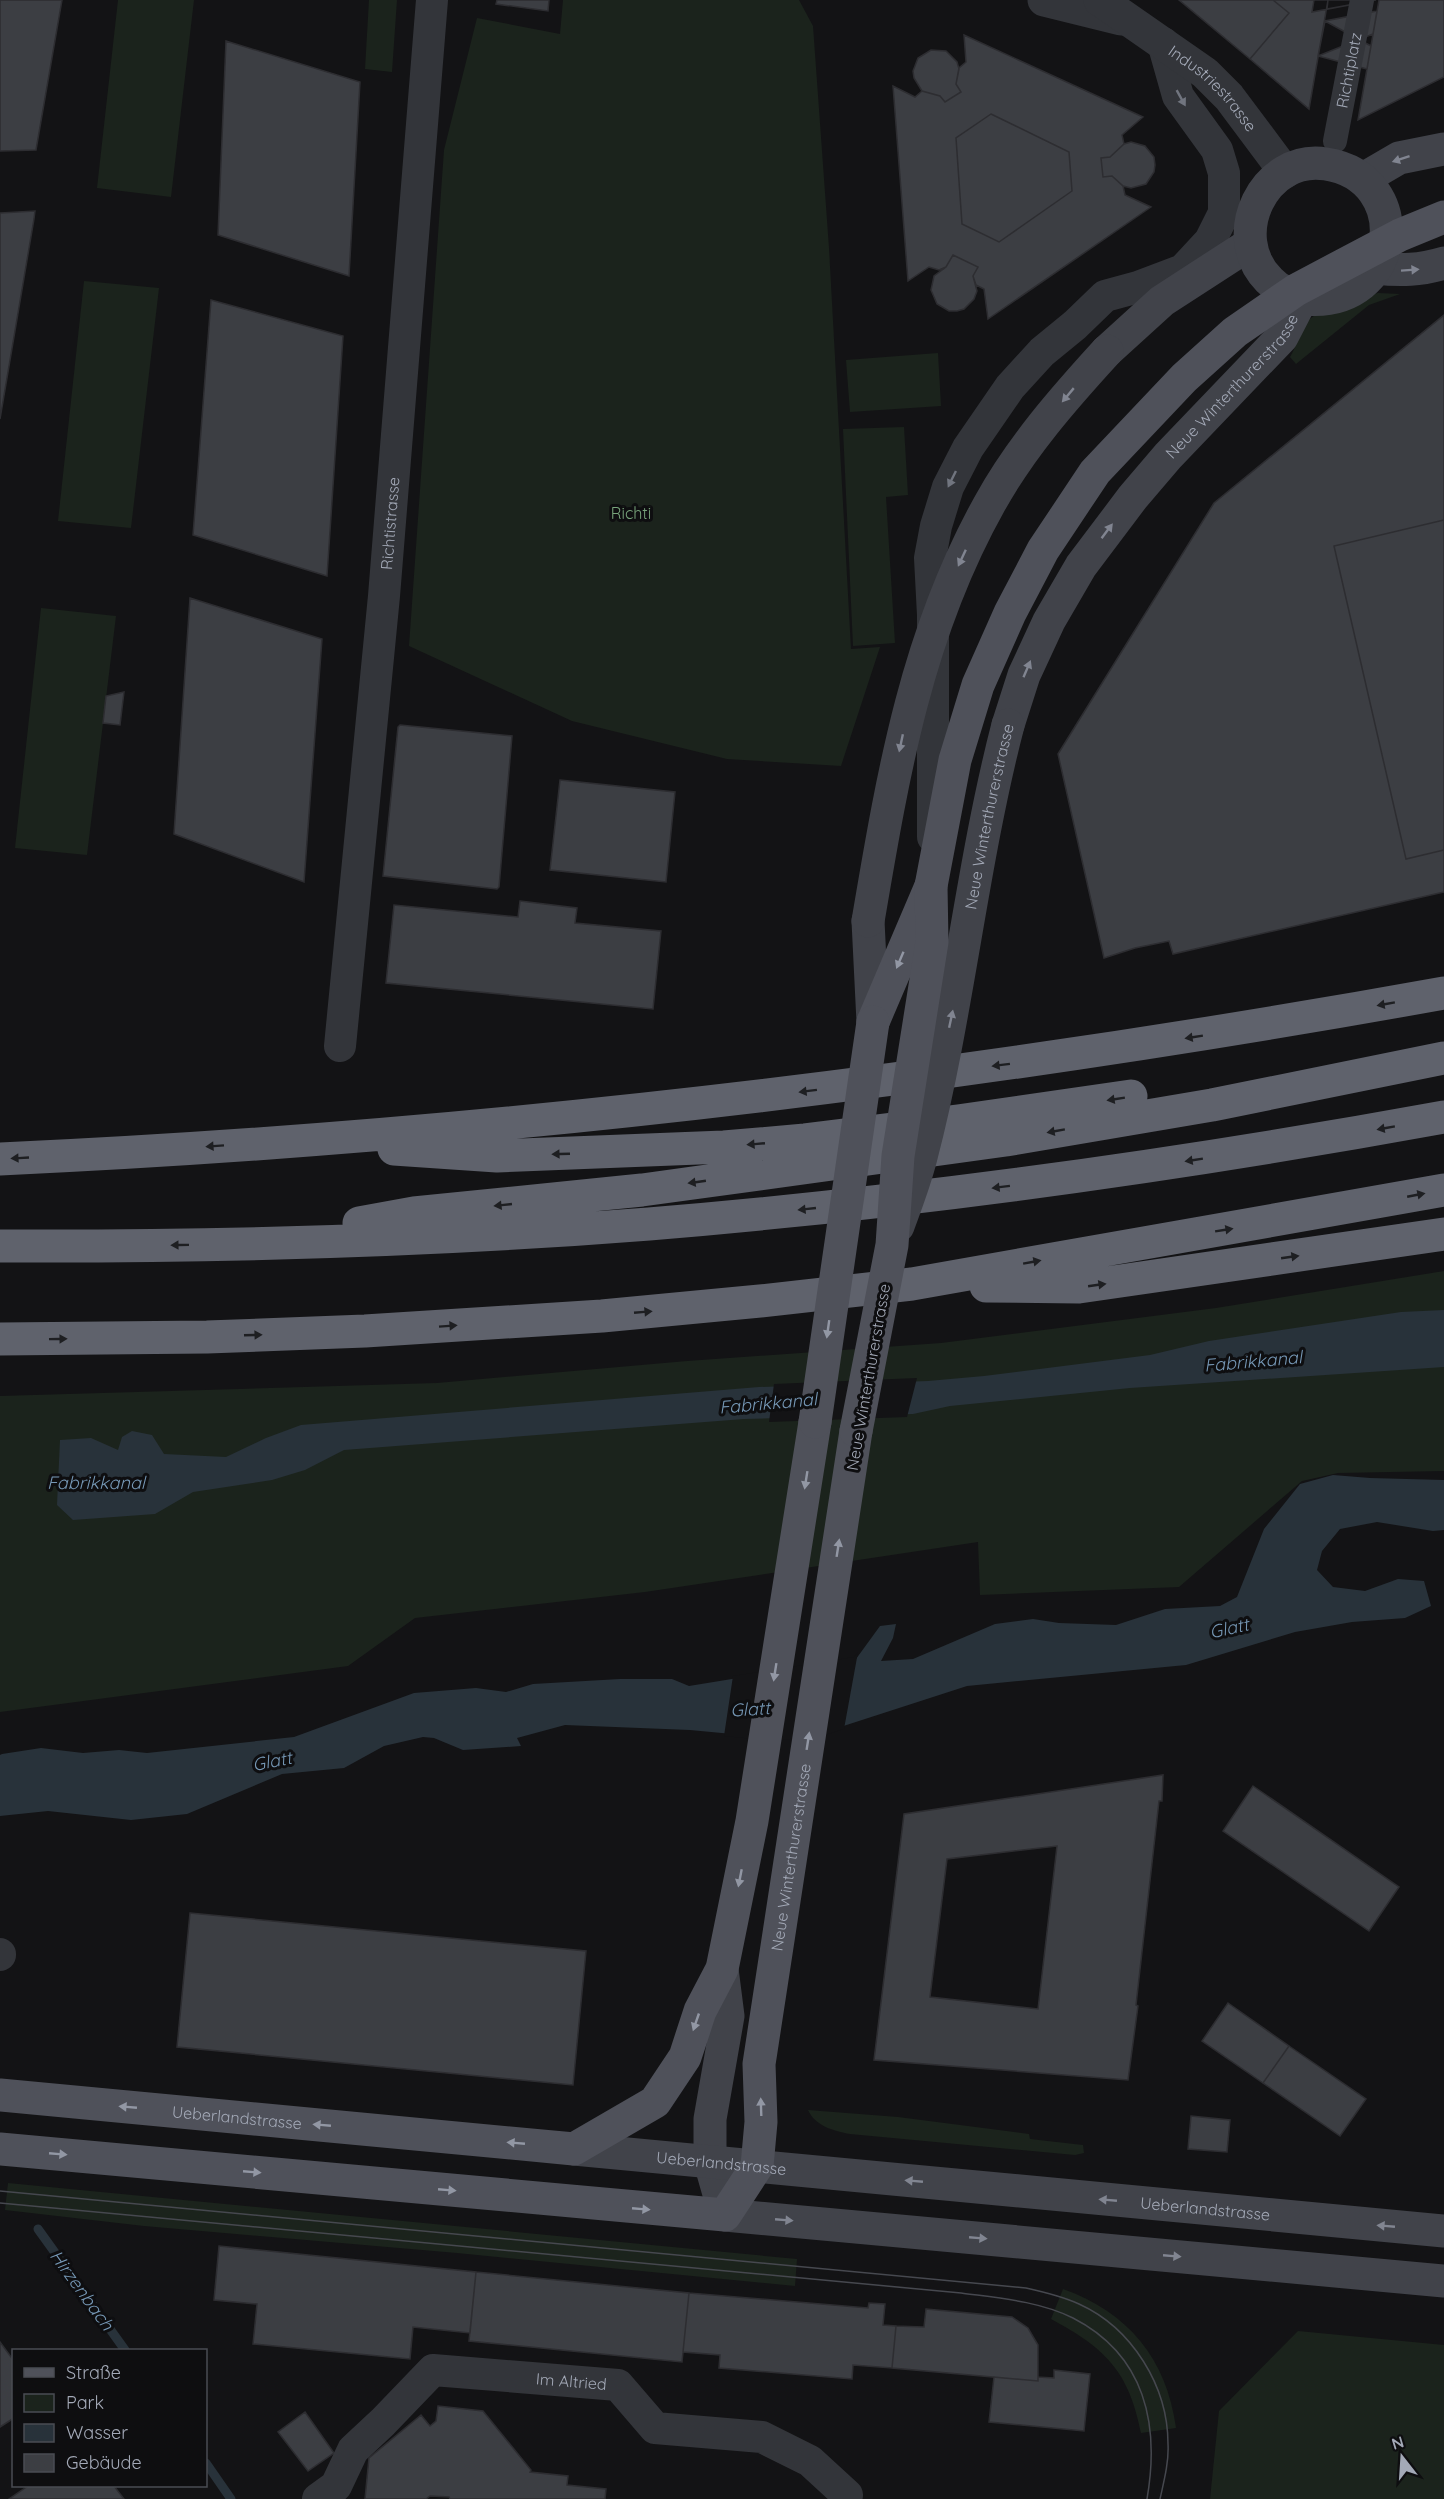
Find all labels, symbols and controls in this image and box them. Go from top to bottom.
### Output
street label: Richtiplatz [1332,31,1366,110]
street label: Industriestrasse [1165,41,1261,135]
one-way arrow [1176,90,1186,107]
one-way arrow [1392,155,1410,164]
one-way arrow [1401,266,1420,275]
street label: Neue Winterthurerstrasse [1161,310,1302,463]
one-way arrow [1061,387,1074,403]
one-way arrow [948,471,957,488]
street label: Richtistrasse [376,476,404,571]
park label: Richti [611,503,651,523]
one-way arrow [1101,524,1113,539]
one-way arrow [957,549,966,567]
one-way arrow [1022,660,1032,678]
street label: Neue Winterthurerstrasse [960,721,1018,911]
one-way arrow [896,733,905,752]
one-way arrow [895,951,904,968]
one-way arrow [1377,1000,1396,1009]
one-way arrow [947,1009,956,1028]
one-way arrow [1185,1032,1204,1041]
one-way arrow [992,1061,1011,1070]
one-way arrow [798,1086,817,1095]
one-way arrow [1106,1094,1125,1103]
one-way arrow [1377,1123,1396,1132]
one-way arrow [1047,1127,1066,1136]
one-way arrow [746,1140,765,1149]
one-way arrow [205,1141,224,1150]
one-way arrow [551,1149,570,1158]
one-way arrow [10,1153,29,1162]
one-way arrow [1185,1155,1204,1164]
one-way arrow [687,1178,706,1187]
one-way arrow [991,1182,1010,1192]
one-way arrow [1407,1190,1426,1199]
one-way arrow [494,1200,513,1210]
one-way arrow [798,1204,817,1214]
one-way arrow [1215,1226,1234,1235]
one-way arrow [171,1240,190,1250]
one-way arrow [1280,1253,1299,1262]
one-way arrow [1023,1258,1042,1267]
one-way arrow [1087,1280,1106,1289]
street label: Neue Winterthurerstrasse [842,1282,894,1472]
one-way arrow [633,1308,652,1317]
one-way arrow [824,1319,833,1338]
one-way arrow [439,1322,458,1331]
one-way arrow [244,1331,263,1340]
one-way arrow [49,1334,68,1344]
water label: Fabrikkanal [1203,1345,1305,1377]
water label: Fabrikkanal [718,1387,820,1419]
one-way arrow [801,1470,810,1489]
water label: Fabrikkanal [47,1471,147,1494]
one-way arrow [834,1539,843,1558]
water label: Glatt [1207,1612,1253,1643]
one-way arrow [771,1663,780,1682]
water label: Glatt [729,1696,773,1722]
one-way arrow [804,1731,813,1750]
water label: Glatt [250,1746,296,1776]
street label: Neue Winterthurerstrasse [766,1762,815,1952]
one-way arrow [735,1869,744,1888]
one-way arrow [691,2013,701,2031]
one-way arrow [756,2098,765,2117]
street label: Ueberlandstrasse [171,2101,303,2133]
one-way arrow [118,2102,137,2112]
one-way arrow [312,2120,331,2130]
one-way arrow [506,2138,525,2148]
street label: Ueberlandstrasse [655,2147,787,2179]
one-way arrow [49,2149,68,2159]
one-way arrow [243,2167,262,2177]
one-way arrow [904,2176,923,2186]
one-way arrow [437,2185,456,2195]
street label: Ueberlandstrasse [1139,2192,1271,2225]
one-way arrow [1098,2195,1117,2205]
one-way arrow [631,2204,650,2214]
one-way arrow [774,2215,793,2225]
one-way arrow [1376,2221,1395,2231]
one-way arrow [968,2233,987,2243]
water label: Hirzenbach [45,2245,119,2335]
one-way arrow [1163,2251,1182,2261]
legend [12,2349,207,2487]
text: Straße [66,2361,121,2384]
street label: Im Altried [535,2368,607,2394]
text: Park [66,2391,104,2414]
text: Wasser [66,2421,128,2444]
north arrow [1372,2427,1432,2487]
text: N [1389,2431,1406,2454]
text: Gebäude [66,2451,142,2474]

